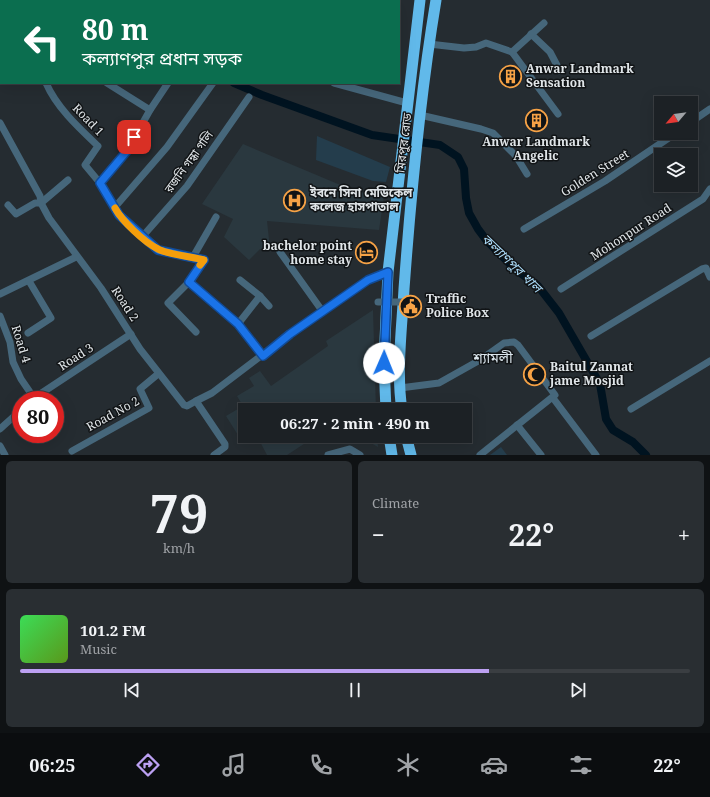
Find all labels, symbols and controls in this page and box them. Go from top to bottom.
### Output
text: 80 m [82,10,149,48]
icon: left [16,16,68,68]
text: কল্যাণপুর প্রধান সড়ক [82,46,242,70]
place label: Anwar Landmark Sensation [526,60,634,91]
building icon: Anwar Landmark Sensation [498,63,524,89]
north arrow [654,96,698,140]
map controls [654,96,698,192]
street label: Road 1 [69,100,108,139]
building icon: Anwar Landmark Angelic [523,108,549,134]
street label: মিরপুর রোড [391,112,416,175]
pin [117,120,151,154]
icon: arrive [123,126,145,148]
street label: রজনি গন্ধা গলি [160,127,217,197]
place label: Anwar Landmark Angelic [482,133,590,164]
street label: Golden Street [557,145,632,200]
button: layers [654,148,698,192]
place label: ইবনে সিনা মেডিকেল কলেজ হাসপাতাল [309,184,413,215]
hospital icon: ইবনে সিনা মেডিকেল কলেজ হাসপাতাল [281,187,307,213]
street label: Mohonpur Road [587,199,675,264]
water label: কল্যাণপুর খাল [478,230,548,298]
place label: bachelor point home stay [263,237,352,268]
hotel icon: bachelor point home stay [354,240,380,266]
street label: Road 2 [108,283,143,325]
place label: Traffic Police Box [426,290,489,321]
public building icon: Traffic Police Box [398,293,424,319]
street label: Road 4 [8,323,35,365]
street label: Road 3 [55,339,97,374]
position arrow [363,342,405,384]
district label: শ্যামলী [472,348,513,367]
place label: Baitul Zannat jame Mosjid [549,358,633,389]
mosque icon: Baitul Zannat jame Mosjid [522,361,548,387]
speed limit sign: 80 [12,391,64,443]
street label: Road No 2 [83,392,142,435]
text: 06:27 · 2 min · 490 m [280,413,430,433]
text: 79 [150,477,208,548]
text: Climate [372,494,419,512]
text: 22° [508,514,554,555]
text: − [372,519,385,549]
text: + [678,519,690,549]
text: km/h [163,539,195,557]
text: 101.2 FM [80,620,146,640]
text: Music [80,640,117,658]
icon: previous [121,679,143,701]
icon: pause [344,679,366,701]
icon: next [567,679,589,701]
icon: directions [134,751,162,779]
icon: music [220,751,248,779]
icon: phone [307,751,335,779]
icon: climate [394,751,422,779]
icon: car [480,751,508,779]
icon: filters [567,751,595,779]
text: 06:25 [29,753,75,777]
text: 22° [653,753,681,777]

